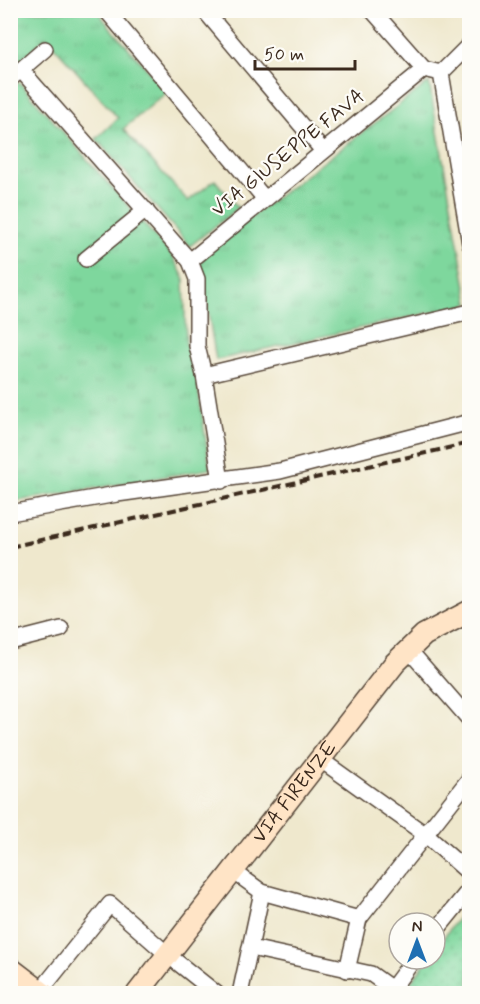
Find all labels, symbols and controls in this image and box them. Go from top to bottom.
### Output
scale bar [255,33,356,71]
text: 50 m [264,43,304,67]
street label: VIA GIUSEPPE FAVA [206,83,370,223]
street label: VIA FIRENZE [246,735,343,849]
north arrow [387,911,447,971]
text: N [412,917,422,938]

